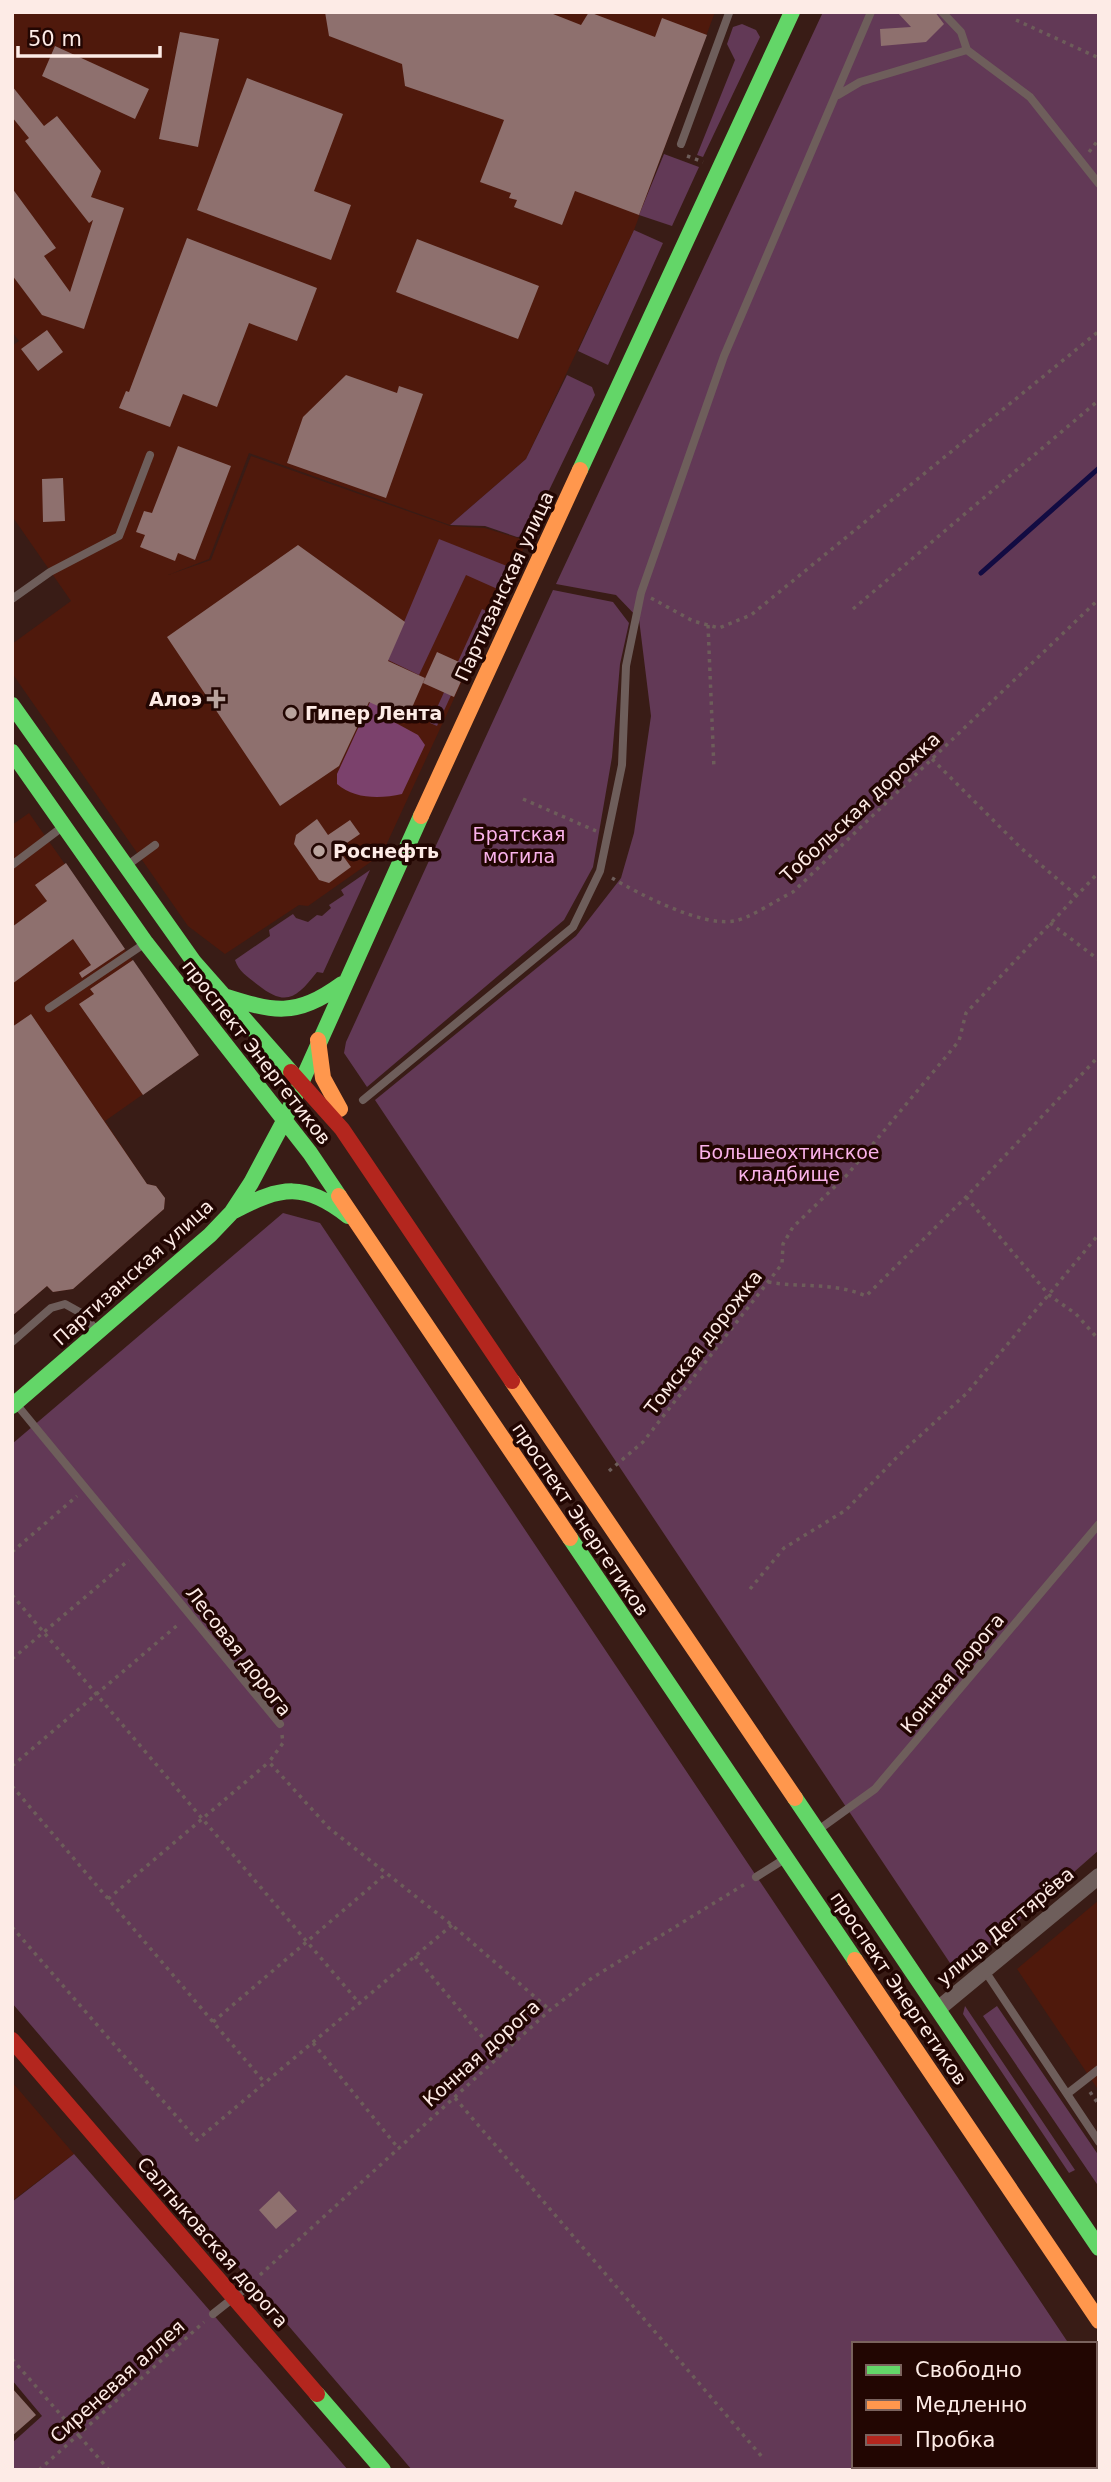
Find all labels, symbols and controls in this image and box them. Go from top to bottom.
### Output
scale bar [18,14,159,58]
text: 50 m [28,27,82,51]
street label: Партизанская улица [450,488,558,684]
place label: Алоэ [149,688,202,710]
marker: Алоэ [208,691,224,707]
place label: Гипер Лента [305,702,442,724]
marker: Гипер Лента [283,705,299,721]
street label: Тобольская дорожка [775,727,944,887]
park label: Братская могила [473,823,565,867]
place label: Роснефть [333,840,439,862]
marker: Роснефть [311,843,327,859]
street label: проспект Энергетиков [178,955,336,1149]
park label: Большеохтинское кладбище [698,1141,880,1185]
street label: Партизанская улица [49,1195,217,1349]
street label: Томская дорожка [639,1265,766,1419]
street label: проспект Энергетиков [508,1418,654,1620]
street label: Лесовая дорога [182,1582,296,1720]
street label: Конная дорога [896,1609,1008,1737]
street label: улица Дегтярёва [932,1862,1078,1990]
street label: проспект Энергетиков [826,1887,972,2089]
street label: Конная дорога [418,1995,544,2111]
street label: Салтыковская дорога [133,2152,293,2332]
street label: Сиреневая аллея [45,2315,189,2447]
legend [852,2342,1097,2468]
text: Свободно [915,2358,1022,2382]
text: Медленно [915,2393,1027,2417]
text: Пробка [915,2428,995,2452]

